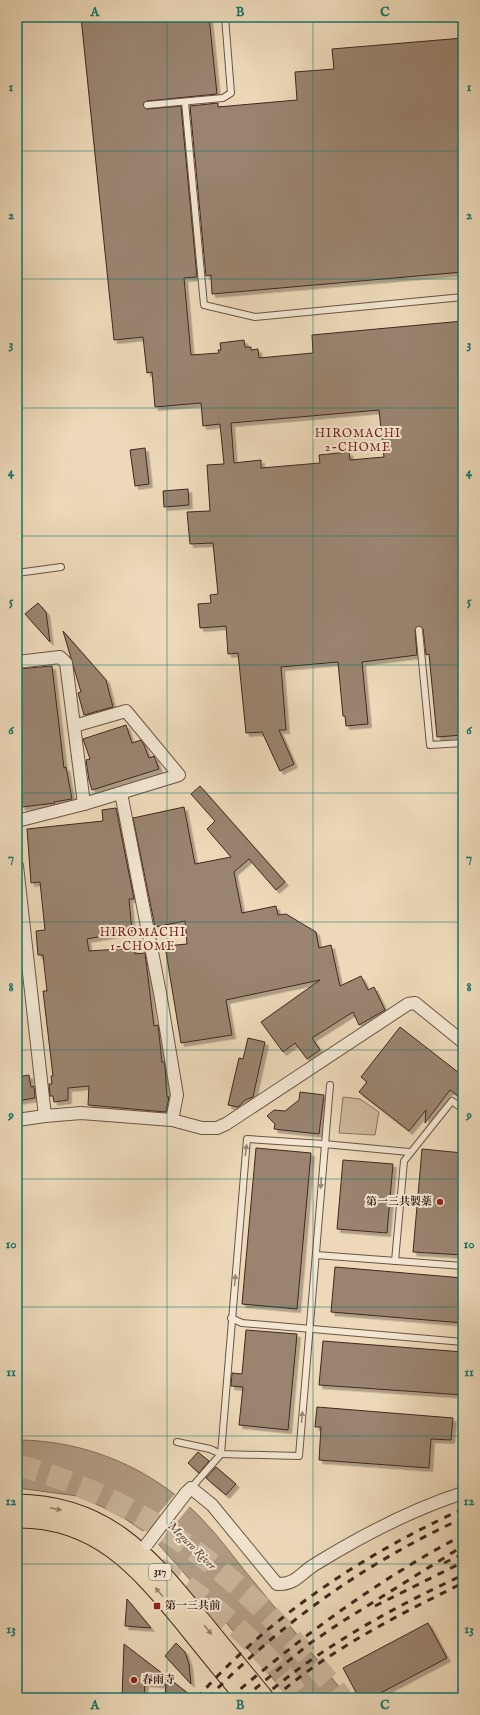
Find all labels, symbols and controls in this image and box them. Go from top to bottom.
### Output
text: A [90,4,101,21]
text: B [236,4,245,21]
text: C [380,4,390,21]
text: 1 [9,79,14,96]
text: 1 [467,79,472,96]
text: 2 [8,207,14,224]
text: 2 [466,207,472,224]
text: 3 [9,336,14,353]
text: 3 [467,336,472,353]
district label: HIROMACHI 2-CHOME [315,426,401,455]
text: 4 [8,464,15,481]
text: 4 [466,464,473,481]
text: 5 [9,593,14,610]
text: 5 [467,593,472,610]
text: 6 [8,722,14,739]
text: 6 [466,722,472,739]
text: 7 [8,850,14,867]
text: 7 [466,850,472,867]
district label: HIROMACHI 1-CHOME [100,925,186,954]
text: 8 [8,979,14,996]
text: 8 [466,979,472,996]
text: 9 [7,1107,14,1124]
text: 9 [465,1107,472,1124]
one-way arrow [243,1144,249,1156]
one-way arrow [318,1177,325,1189]
place label: 第一三共製薬 [366,1195,432,1209]
marker: 第一三共製薬 [435,1197,445,1207]
text: 10 [5,1236,17,1253]
text: 10 [463,1236,475,1253]
one-way arrow [232,1274,238,1286]
text: 11 [6,1364,16,1381]
text: 11 [464,1364,474,1381]
one-way arrow [299,1411,306,1423]
text: 12 [6,1493,16,1510]
text: 12 [464,1493,474,1510]
one-way arrow [50,1506,62,1512]
water label: Meguro River [164,1519,220,1575]
road number: 317 [149,1564,171,1580]
one-way arrow [154,1587,163,1597]
place label: 第一三共前 [165,1599,221,1613]
marker: 第一三共前 [152,1601,162,1611]
text: 13 [6,1621,16,1638]
text: 13 [464,1621,474,1638]
one-way arrow [204,1625,213,1636]
place label: 春雨寺 [142,1673,175,1687]
marker: 春雨寺 [129,1675,139,1685]
text: A [90,1697,101,1714]
text: B [236,1697,245,1714]
text: C [380,1697,390,1714]

